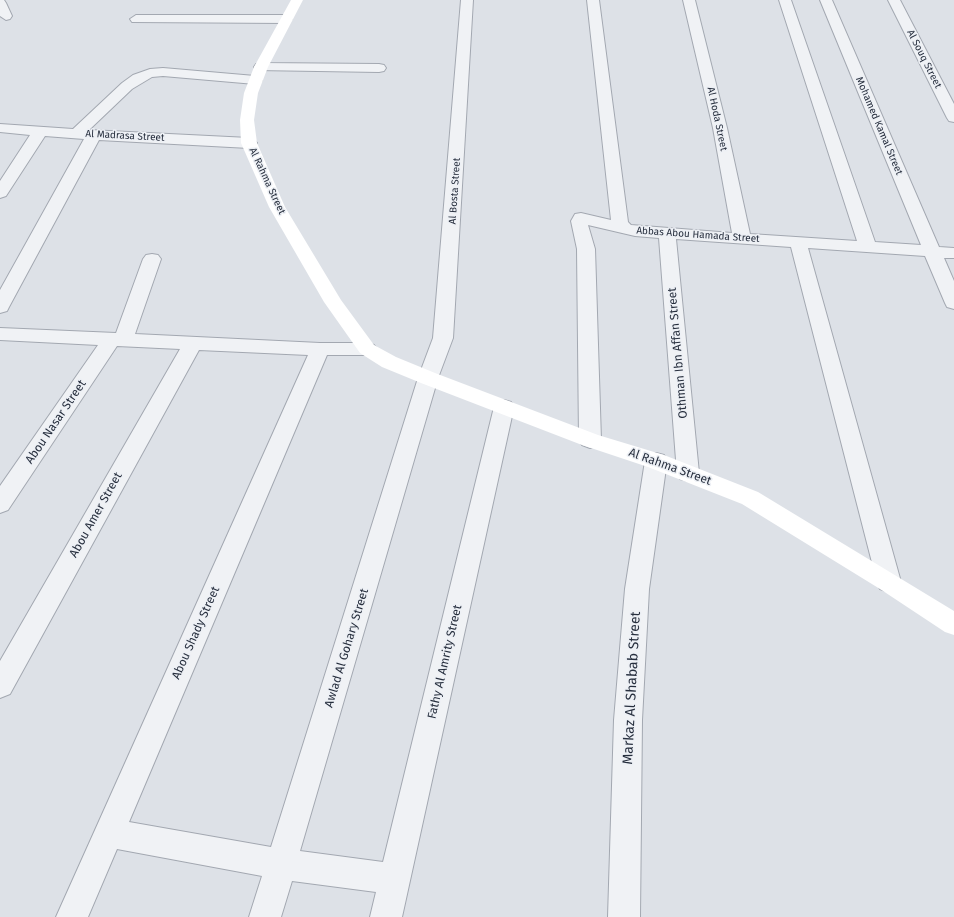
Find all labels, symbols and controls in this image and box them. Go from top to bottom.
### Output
street label: Al Souq Street [904,28,944,90]
street label: Mohamed Kamal Street [853,75,905,177]
street label: Al Hoda Street [704,86,730,152]
street label: Al Madrasa Street [85,128,165,144]
street label: Al Rahma Street [246,146,288,216]
street label: Al Bosta Street [447,157,463,225]
street label: Abbas Abou Hamada Street [636,225,760,245]
street label: Othman Ibn Affan Street [665,287,691,419]
street label: Abou Nasar Street [23,377,89,467]
street label: Al Rahma Street [627,445,713,489]
street label: Abou Amer Street [67,470,125,560]
street label: Abou Shady Street [169,584,223,682]
street label: Awlad Al Gohary Street [322,587,372,709]
street label: Fathy Al Amrity Street [425,604,465,720]
street label: Markaz Al Shabab Street [620,611,644,765]

